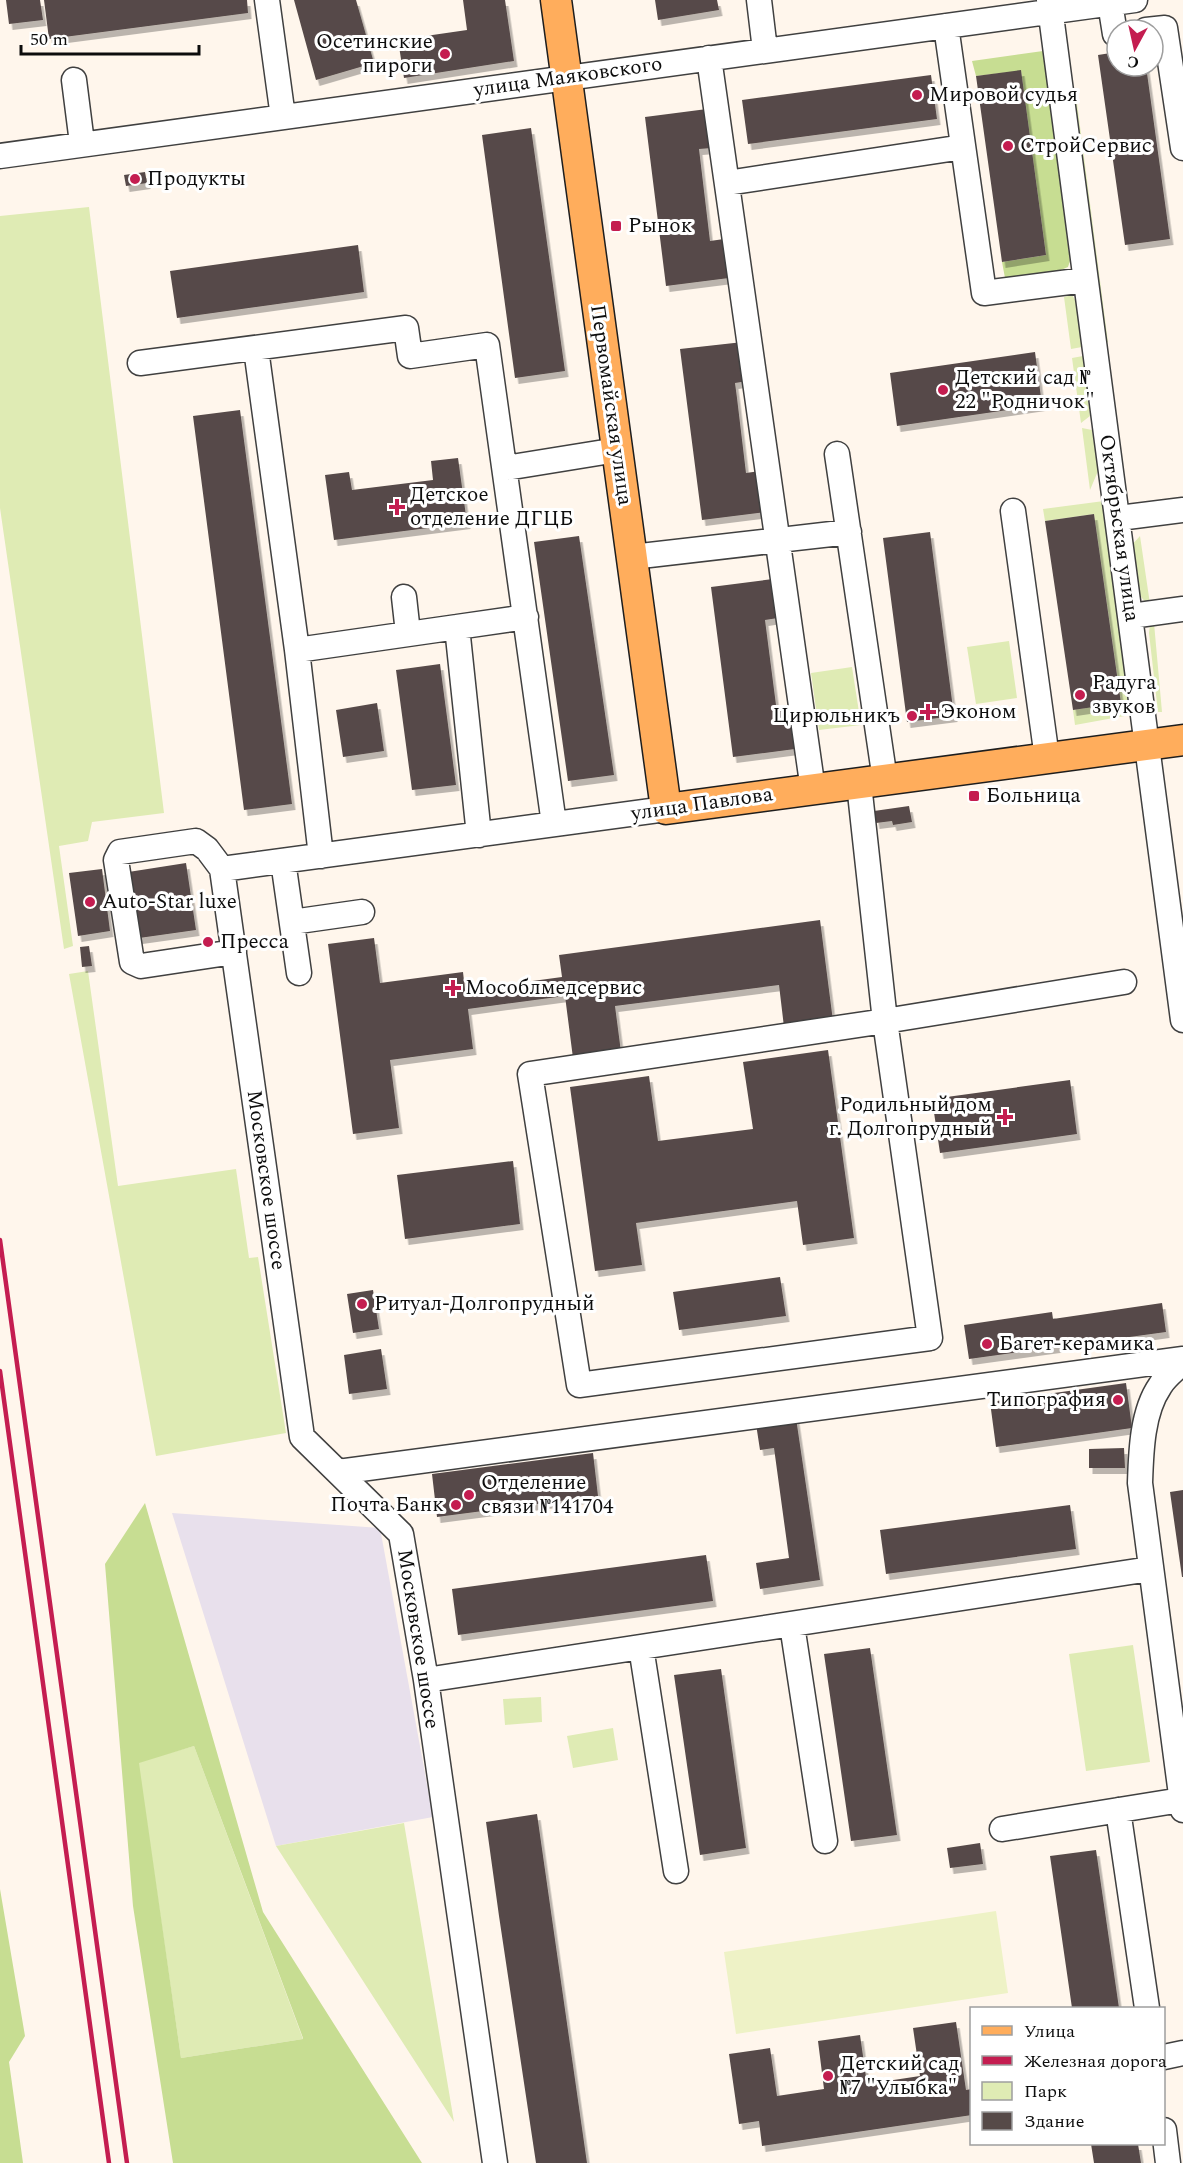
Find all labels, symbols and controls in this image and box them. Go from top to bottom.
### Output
scale bar [21,18,200,56]
north arrow [1105,18,1165,78]
text: 50 m [30,26,68,53]
place label: Осетинские пироги [316,26,433,82]
marker: Осетинские пироги [438,47,452,61]
street label: улица Маяковского [471,48,664,106]
text: С [1126,49,1140,75]
place label: Мировой судья [929,79,1078,111]
marker: Мировой судья [910,88,924,102]
place label: СтройСервис [1020,130,1152,162]
marker: СтройСервис [1001,139,1015,153]
place label: Продукты [147,163,246,195]
marker: Продукты [128,172,142,186]
place label: Рынок [628,210,693,242]
marker: Рынок [609,219,623,233]
street label: Первомайская улица [581,302,641,508]
place label: Детский сад № 22 "Родничок" [955,362,1095,418]
marker: Детский сад № 22 "Родничок" [936,383,950,397]
street label: Октябрьская улица [1090,432,1148,624]
place label: Детское отделение ДГЦБ [410,479,573,535]
marker: Детское отделение ДГЦБ [388,498,406,516]
place label: Радуга звуков [1092,667,1157,723]
marker: Радуга звуков [1073,688,1087,702]
place label: Эконом [940,696,1017,728]
place label: Цирюльникъ [773,700,900,732]
marker: Эконом [921,705,935,719]
marker: Цирюльникъ [905,709,919,723]
street label: улица Павлова [628,778,776,830]
place label: Больница [986,780,1082,812]
marker: Больница [967,789,981,803]
place label: Auto-Star luxe [102,886,237,918]
marker: Auto-Star luxe [83,895,97,909]
place label: Пресса [220,926,290,958]
marker: Пресса [201,935,215,949]
place label: Мособлмедсервис [465,972,642,1004]
marker: Мособлмедсервис [446,981,460,995]
street label: Московское шоссе [238,1088,294,1272]
place label: Родильный дом г. Долгопрудный [829,1089,992,1145]
marker: Родильный дом г. Долгопрудный [996,1108,1014,1126]
place label: Ритуал-Долгопрудный [374,1288,595,1320]
marker: Ритуал-Долгопрудный [355,1297,369,1311]
place label: Багет-керамика [999,1328,1155,1360]
marker: Багет-керамика [980,1337,994,1351]
place label: Типография [986,1384,1106,1416]
marker: Типография [1111,1393,1125,1407]
place label: Отделение связи №141704 [481,1467,614,1523]
marker: Отделение связи №141704 [462,1488,476,1502]
place label: Почта Банк [330,1489,444,1521]
marker: Почта Банк [449,1498,463,1512]
street label: Московское шоссе [388,1547,448,1731]
legend [970,2007,1165,2145]
text: Улица [1024,2018,1075,2045]
place label: Детский сад №7 "Улыбка" [840,2048,960,2104]
text: Железная дорога [1024,2048,1167,2075]
marker: Детский сад №7 "Улыбка" [821,2069,835,2083]
text: Парк [1024,2078,1067,2105]
text: Здание [1024,2108,1084,2135]

